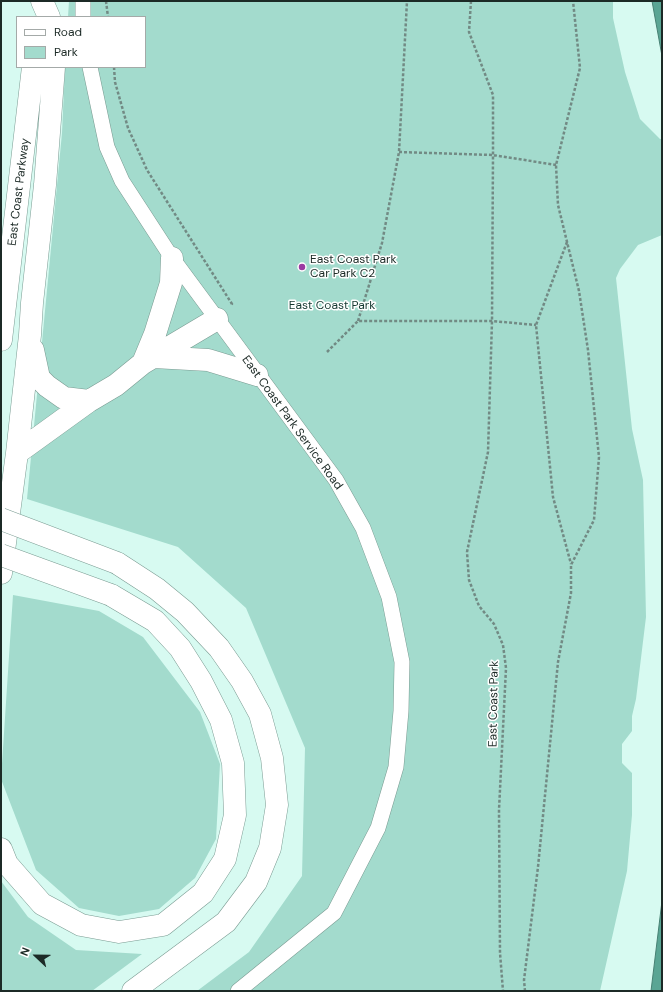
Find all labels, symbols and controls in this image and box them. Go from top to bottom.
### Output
legend [16,16,146,68]
text: Road [54,24,82,40]
text: Park [54,44,78,60]
street label: East Coast Parkway [5,137,33,247]
place label: East Coast Park Car Park C2 [310,253,397,281]
marker: East Coast Park Car Park C2 [297,262,307,272]
park label: East Coast Park [289,299,375,313]
street label: East Coast Park Service Road [239,353,345,493]
street label: East Coast Park [486,661,502,747]
north arrow [16,936,56,976]
text: N [17,945,33,958]

